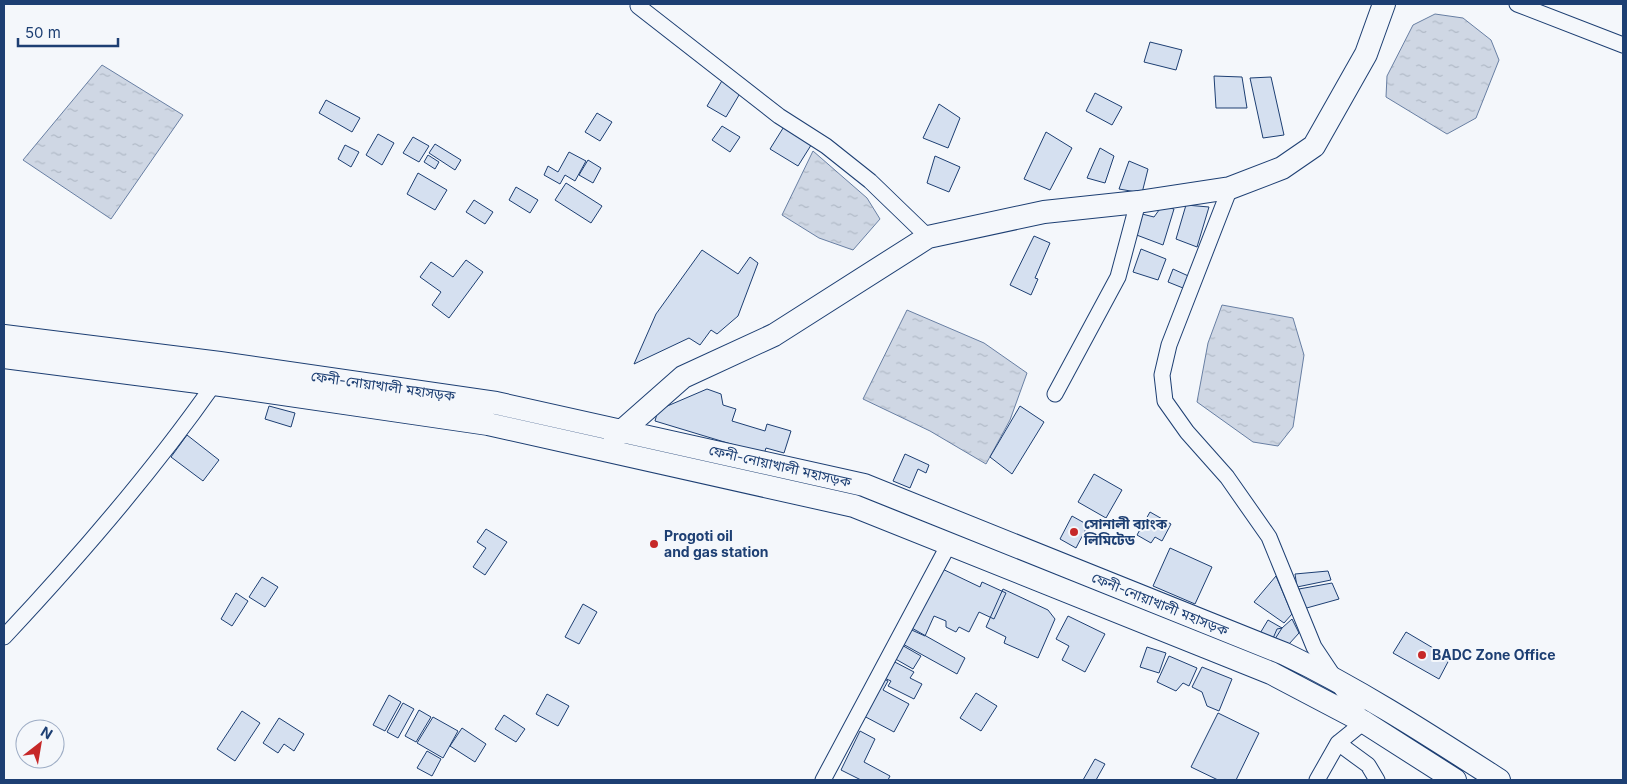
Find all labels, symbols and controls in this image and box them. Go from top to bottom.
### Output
scale bar [18,15,118,47]
text: 50 m [25,23,61,42]
street label: ফেনী-নোয়াখালী মহাসড়ক [310,367,457,404]
street label: ফেনী-নোয়াখালী মহাসড়ক [707,441,854,490]
place label: সোনালী ব্যাংক লিমিটেড [1083,515,1168,548]
marker: সোনালী ব্যাংক লিমিটেড [1068,526,1080,538]
place label: Progoti oil and gas station [664,527,769,560]
marker: Progoti oil and gas station [648,538,660,550]
street label: ফেনী-নোয়াখালী মহাসড়ক [1089,568,1232,639]
place label: BADC Zone Office [1432,646,1556,663]
marker: BADC Zone Office [1416,649,1428,661]
north arrow [15,719,65,769]
text: N [38,722,56,742]

